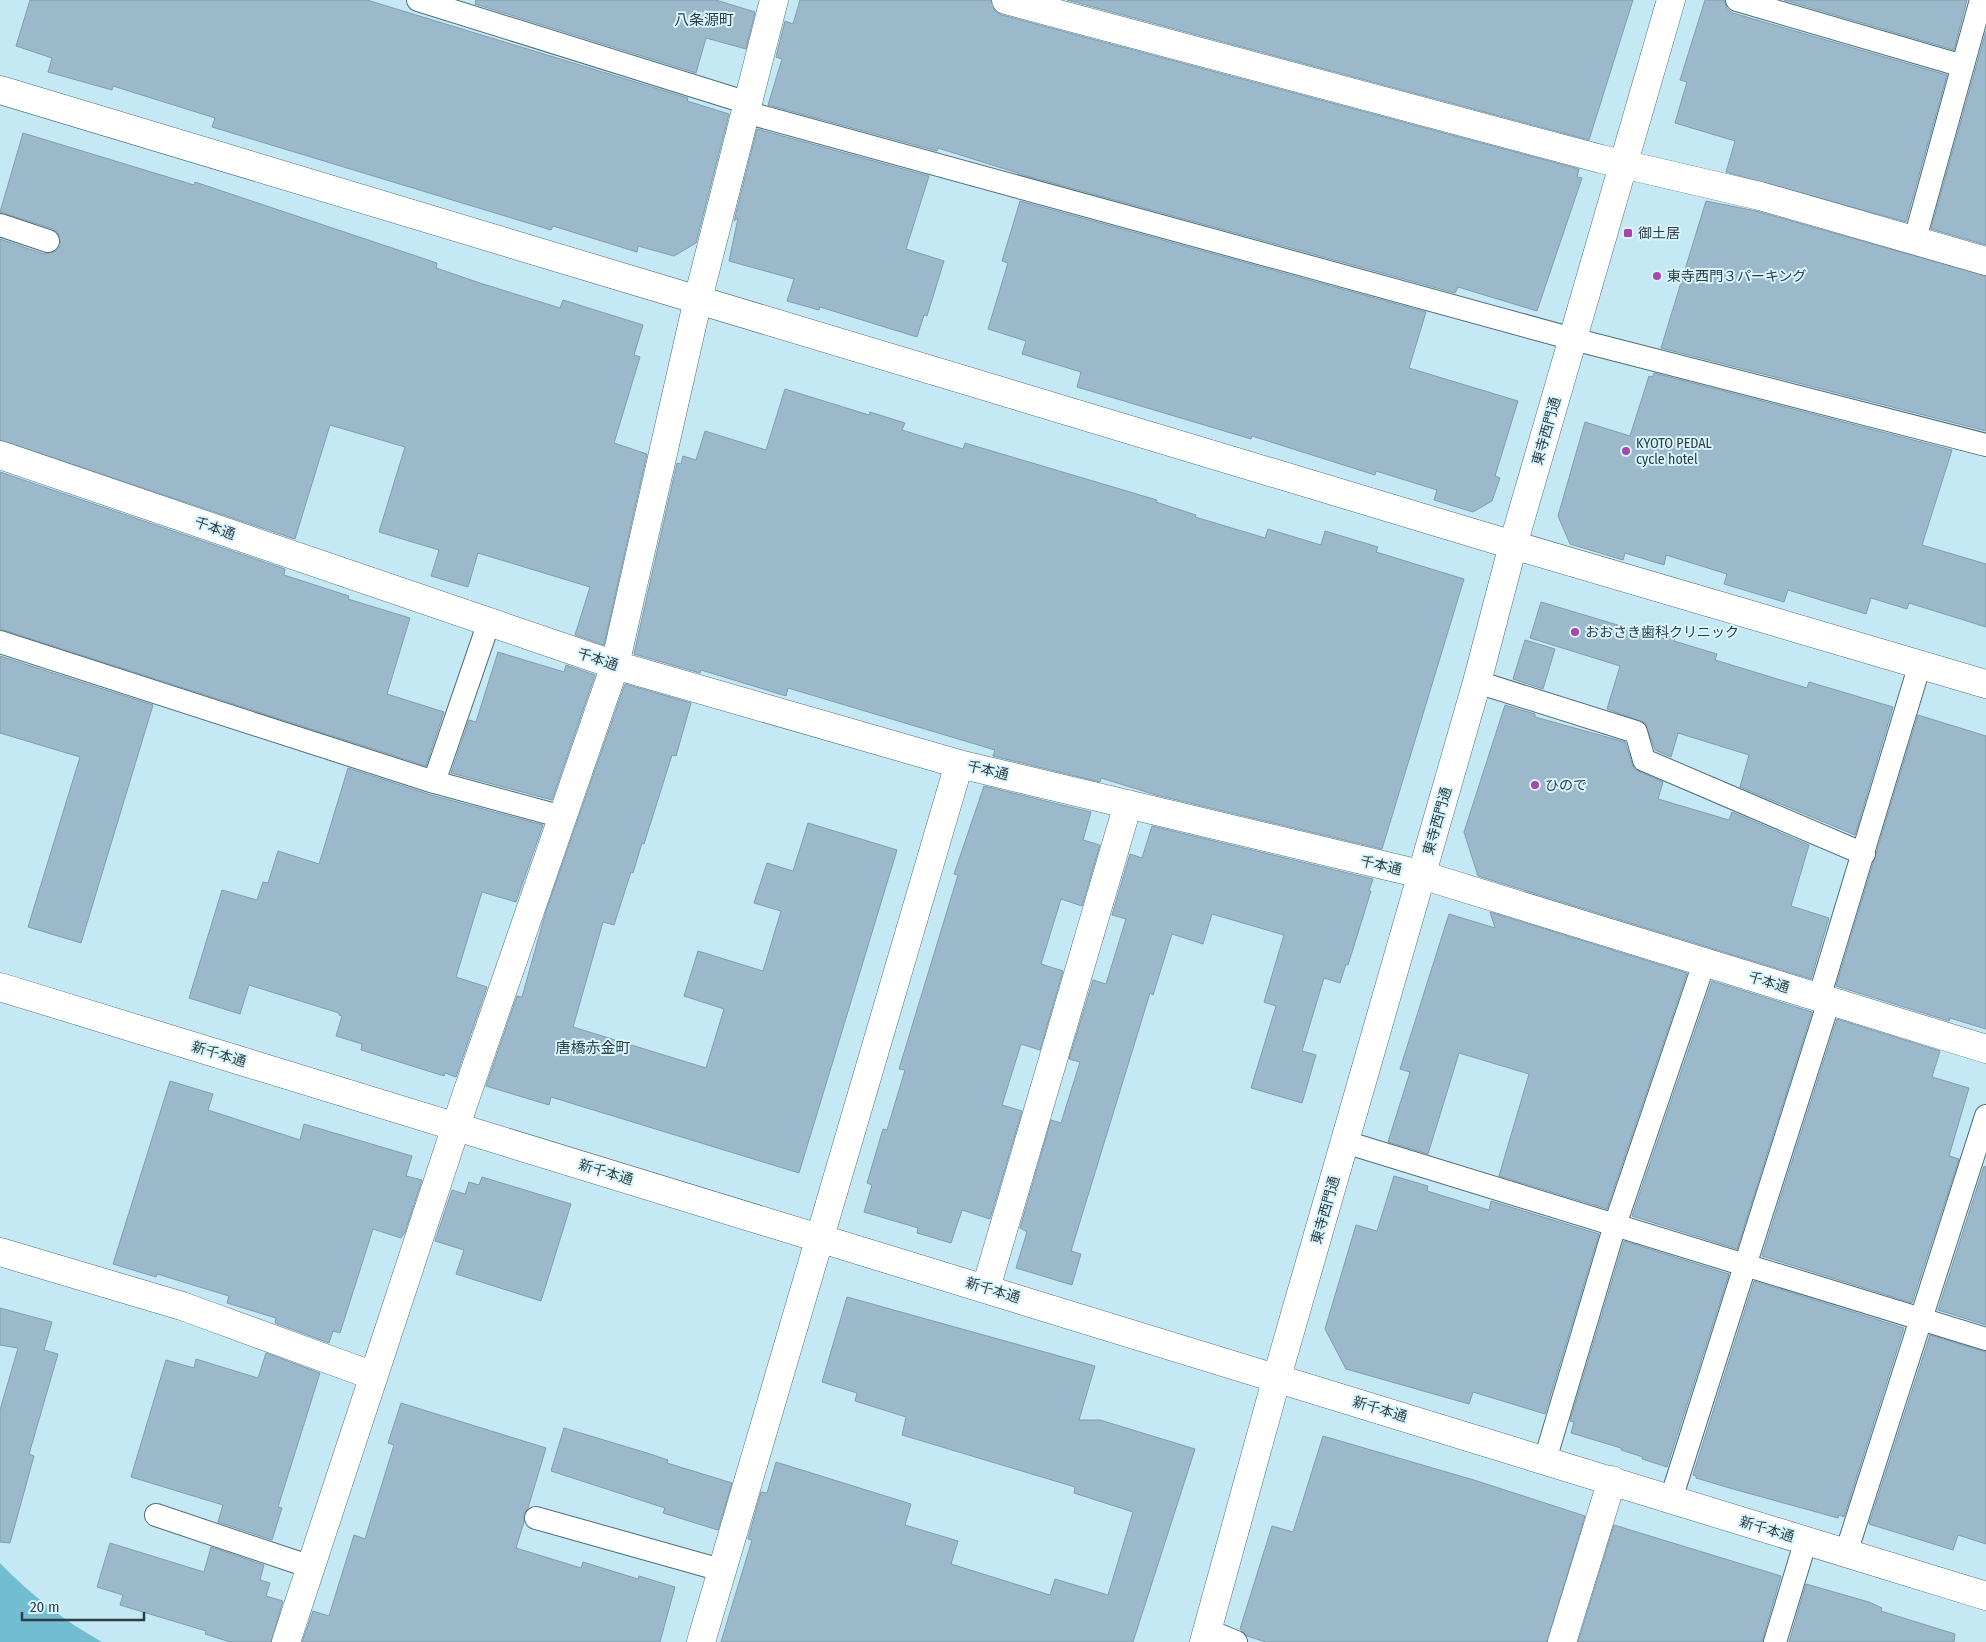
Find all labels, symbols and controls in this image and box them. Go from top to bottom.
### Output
district label: 八条源町 [674,11,734,29]
place label: 御土居 [1638,225,1680,242]
marker: 御土居 [1622,227,1634,239]
place label: 東寺西門３パーキング [1667,268,1807,285]
marker: 東寺西門３パーキング [1651,270,1663,282]
street label: 東寺西門通 [1529,395,1564,467]
place label: KYOTO PEDAL cycle hotel [1636,435,1712,468]
marker: KYOTO PEDAL cycle hotel [1620,445,1632,457]
street label: 千本通 [192,514,237,543]
place label: おおさき歯科クリニック [1585,624,1739,641]
marker: おおさき歯科クリニック [1569,626,1581,638]
street label: 千本通 [575,645,620,674]
street label: 千本通 [966,757,1010,783]
place label: ひので [1545,777,1587,794]
marker: ひので [1529,779,1541,791]
street label: 東寺西門通 [1420,785,1455,857]
street label: 千本通 [1359,852,1403,878]
street label: 千本通 [1746,968,1791,997]
street label: 新千本通 [190,1038,248,1071]
district label: 唐橋赤金町 [555,1039,631,1057]
street label: 新千本通 [577,1156,635,1189]
street label: 東寺西門通 [1308,1174,1343,1246]
street label: 新千本通 [964,1274,1022,1307]
street label: 新千本通 [1351,1393,1409,1426]
street label: 新千本通 [1738,1513,1796,1546]
scale bar [22,1590,145,1622]
text: 20 m [30,1598,60,1616]

